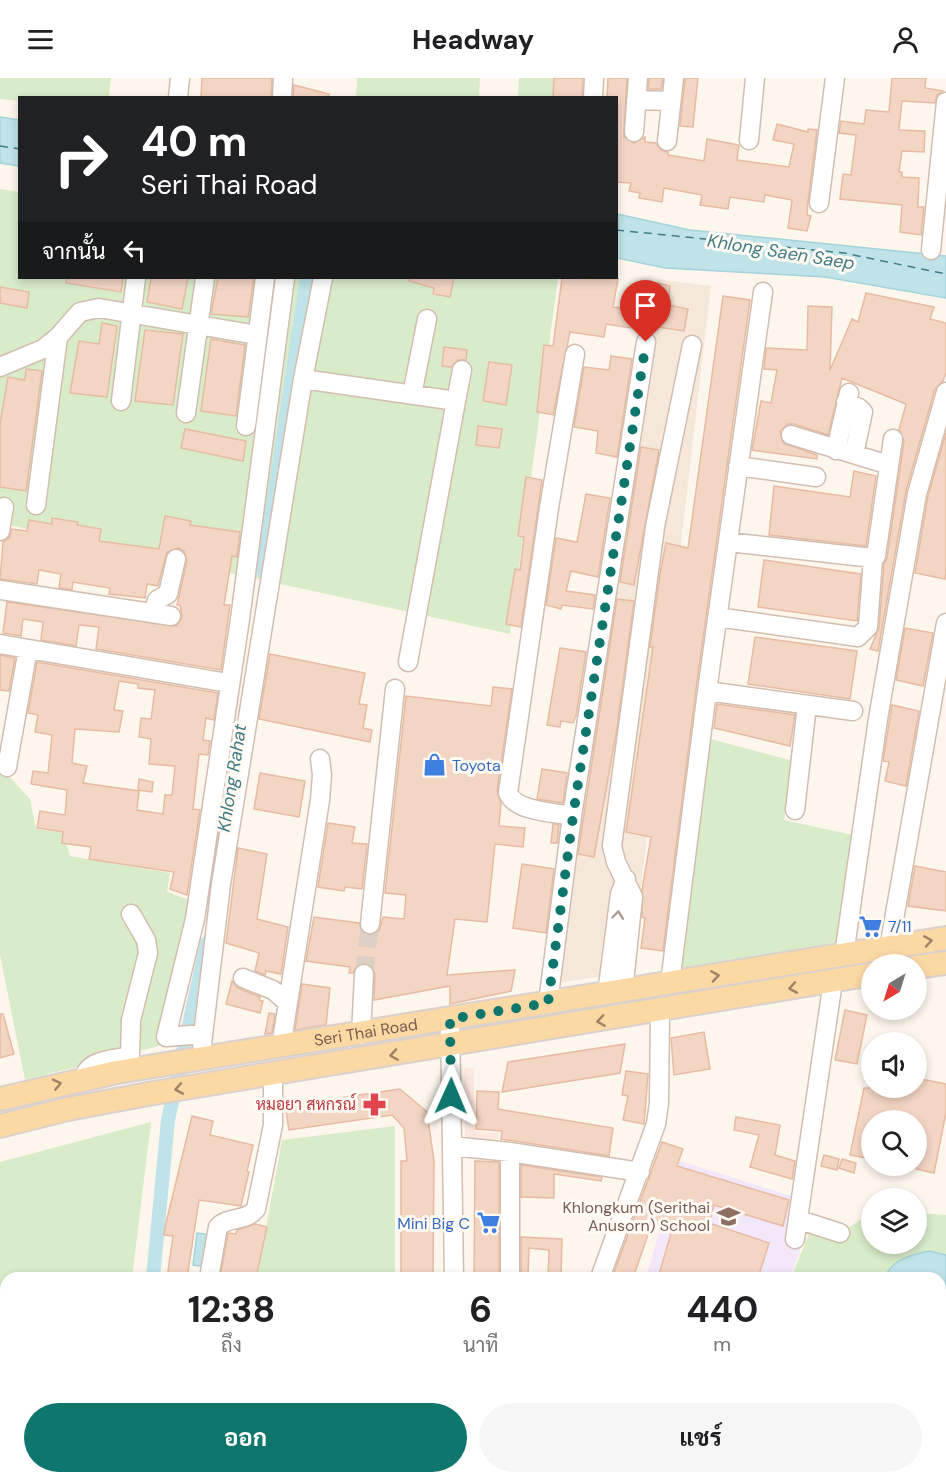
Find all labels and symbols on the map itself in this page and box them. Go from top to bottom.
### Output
water label: Khlong Saen Saep [706,228,856,276]
pin [620,280,671,342]
water label: Khlong Rahat [212,721,253,834]
shop icon: Toyota [421,752,447,778]
place label: Toyota [452,755,501,776]
one-way arrow [611,911,623,920]
supermarket icon: 7/11 [857,913,883,939]
place label: 7/11 [888,916,911,937]
one-way arrow [923,935,933,948]
north arrow [861,954,927,1020]
one-way arrow [710,970,720,982]
one-way arrow [788,981,798,994]
street label: Seri Thai Road [312,1013,419,1051]
one-way arrow [596,1014,606,1027]
one-way arrow [389,1048,398,1060]
position arrow [419,1064,483,1128]
one-way arrow [51,1078,61,1091]
one-way arrow [174,1082,184,1095]
pharmacy icon: หมอยา สหกรณ์ [361,1091,387,1117]
place label: หมอยา สหกรณ์ [256,1092,356,1115]
place label: Khlongkum (Serithai Anusorn) School [562,1197,710,1236]
school or university icon: Khlongkum (Serithai Anusorn) School [715,1203,741,1229]
supermarket icon: Mini Big C [475,1210,501,1236]
place label: Mini Big C [397,1213,470,1234]

